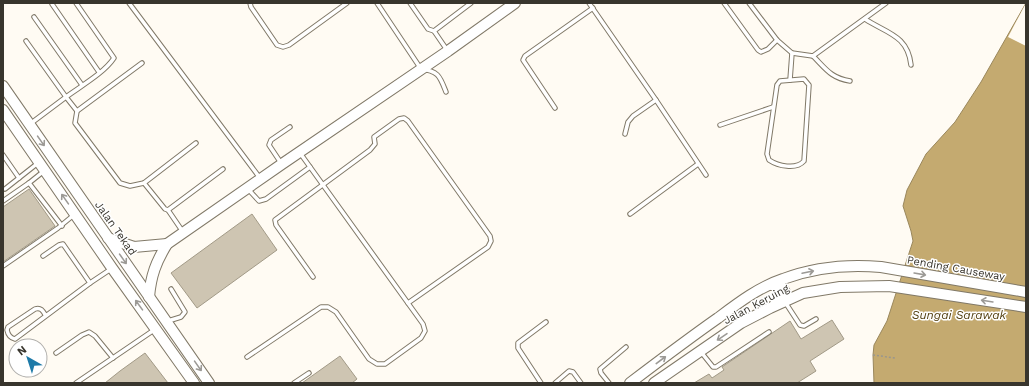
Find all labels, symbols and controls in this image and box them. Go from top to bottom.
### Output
one-way arrow [37,136,45,147]
one-way arrow [61,193,69,204]
street label: Jalan Tekad [92,199,139,258]
street label: Pending Causeway [906,253,1006,284]
one-way arrow [119,254,127,265]
one-way arrow [801,267,814,275]
one-way arrow [913,270,926,278]
street label: Jalan Keruing [721,282,791,327]
one-way arrow [981,297,994,305]
one-way arrow [135,300,144,311]
water label: Sungai Sarawak [912,308,1007,322]
one-way arrow [717,333,728,341]
north arrow [8,338,48,378]
text: N [15,343,29,358]
one-way arrow [656,355,667,364]
one-way arrow [194,360,202,371]

